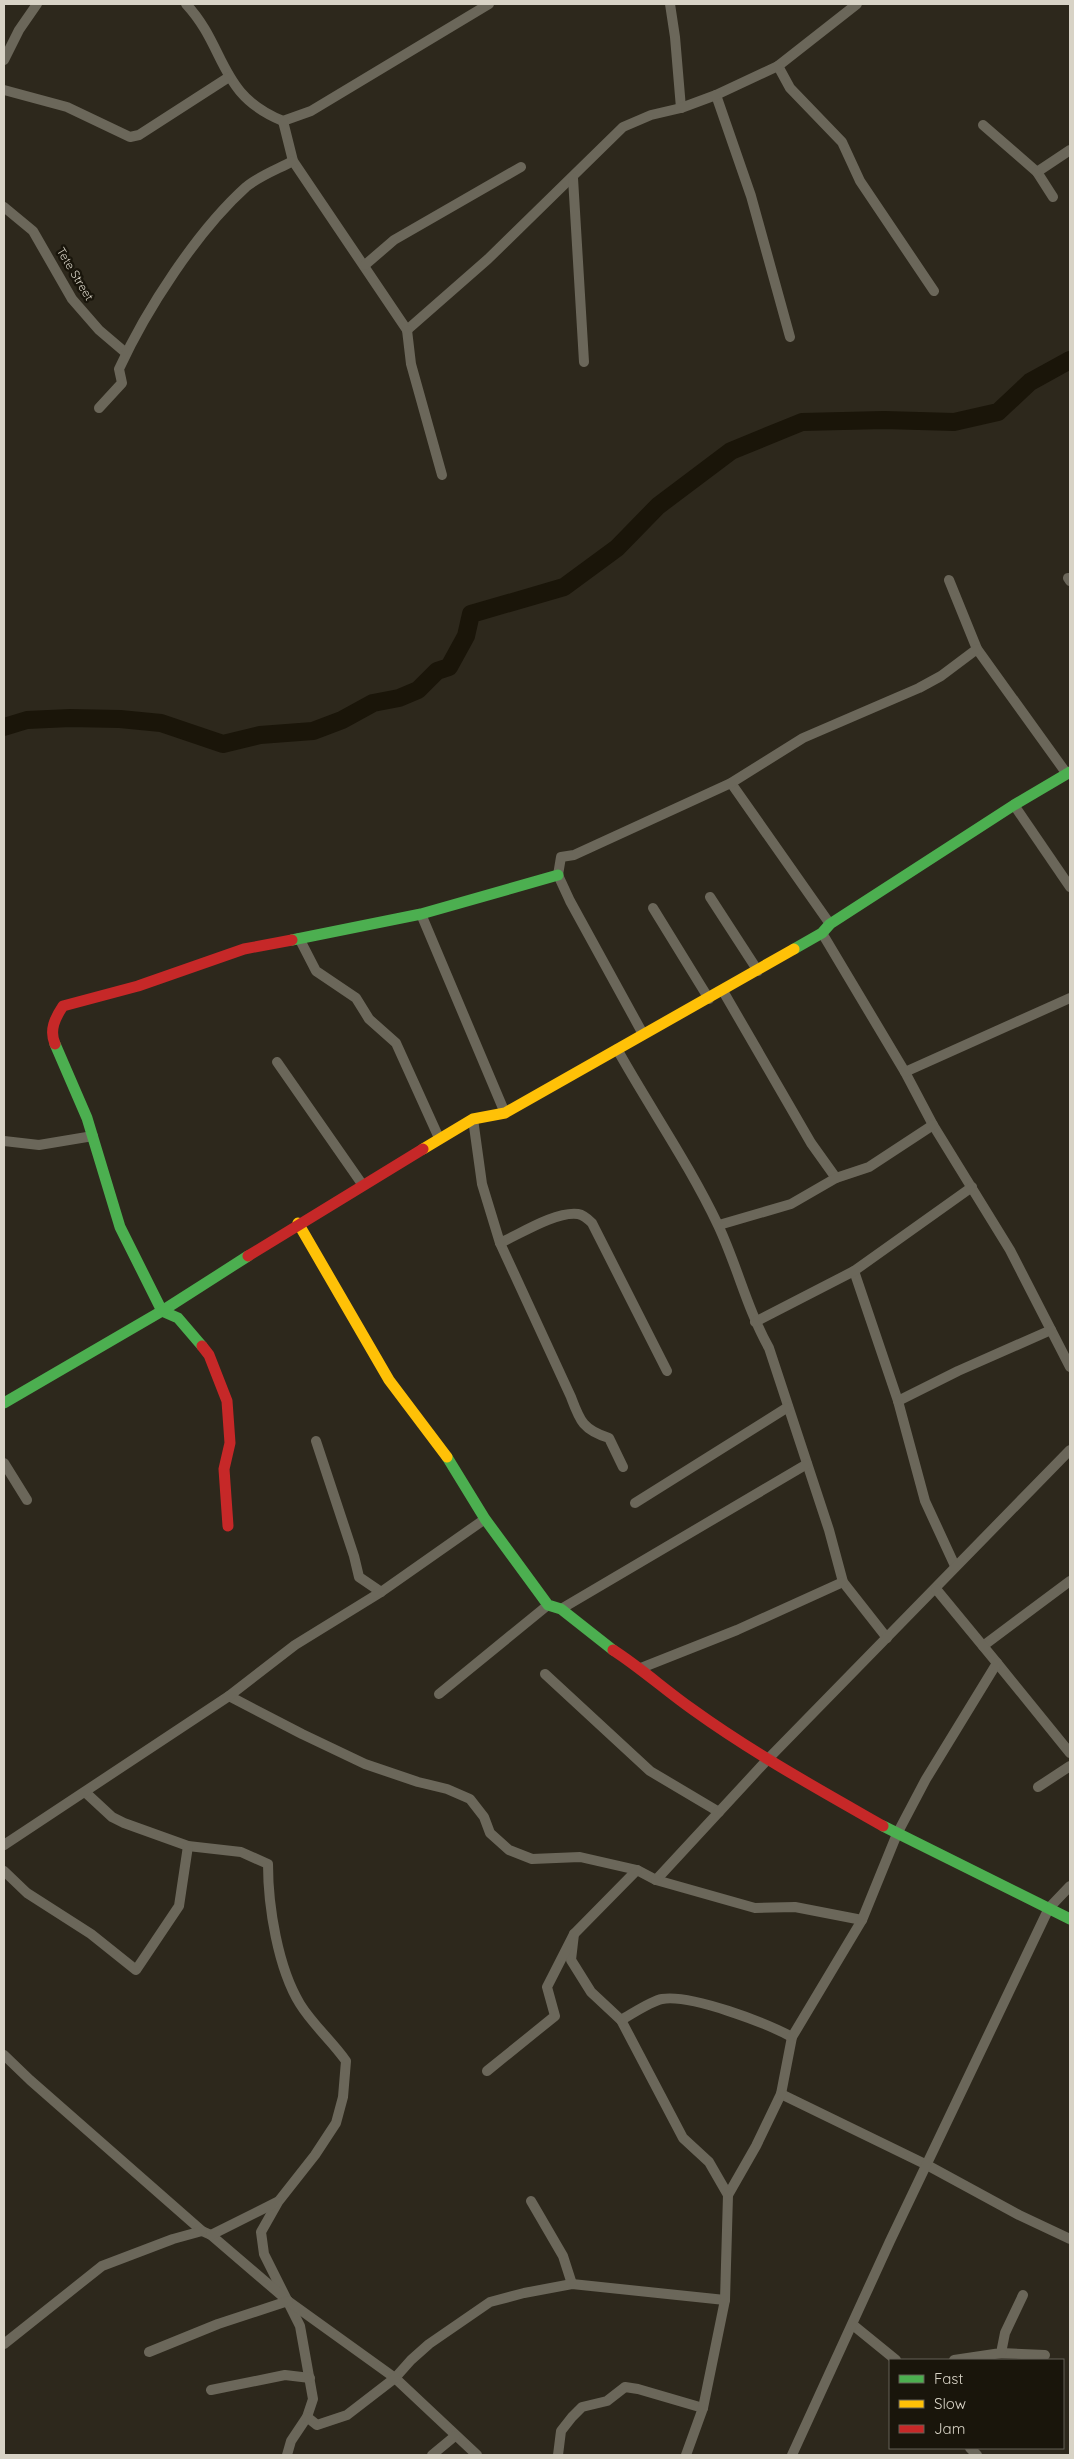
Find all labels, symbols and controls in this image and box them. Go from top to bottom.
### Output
street label: Tete Street [54,244,97,303]
legend [889,2359,1064,2449]
text: Fast [934,2369,963,2388]
text: Slow [934,2394,966,2413]
text: Jam [934,2419,965,2438]

